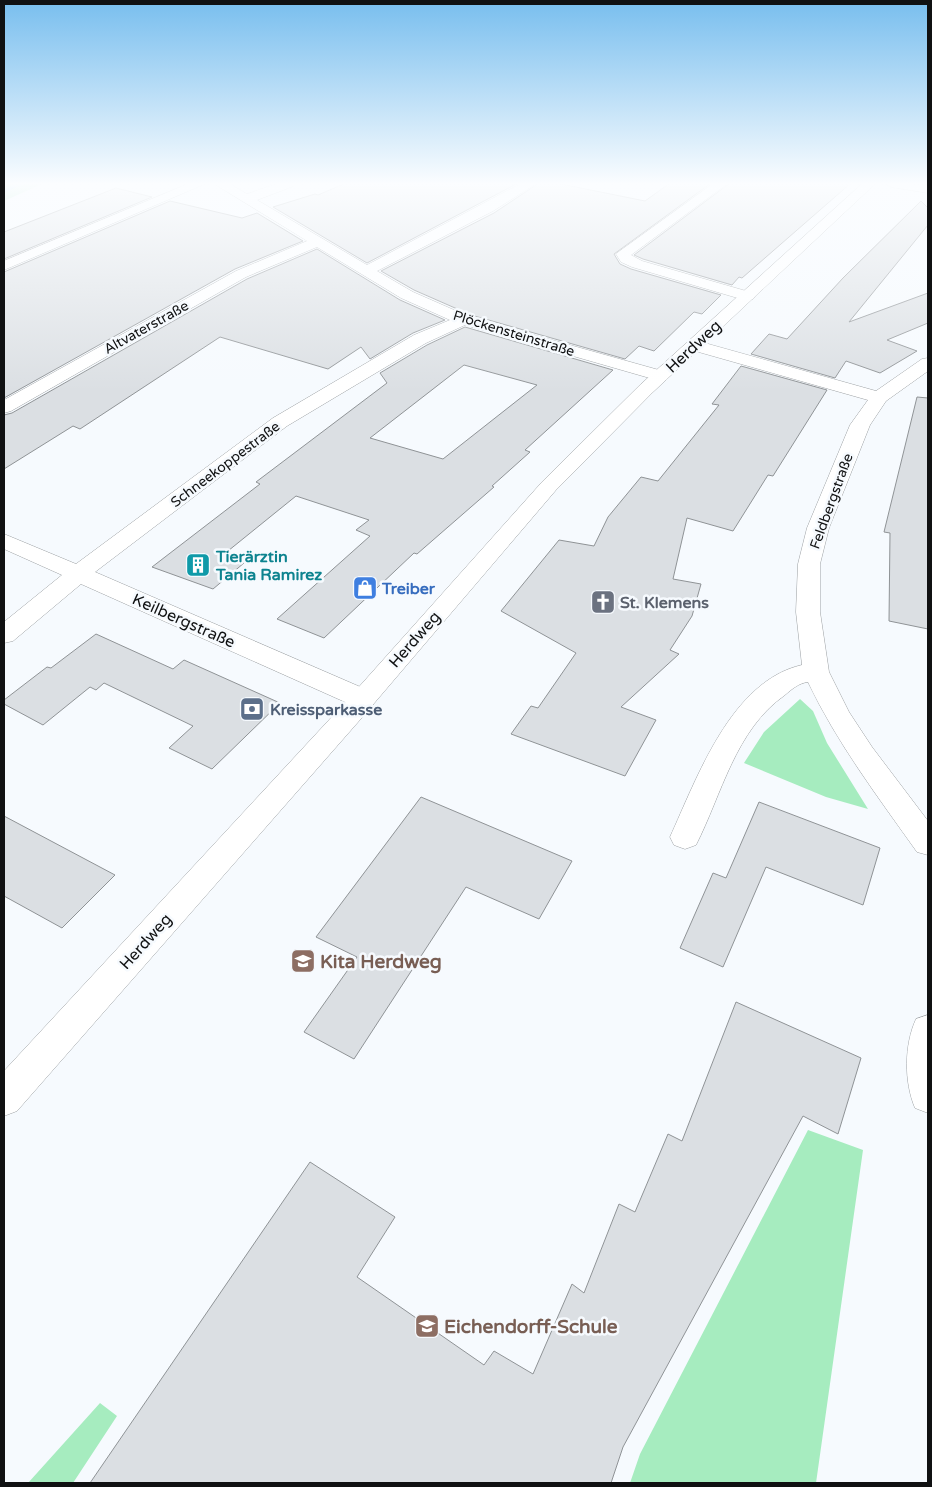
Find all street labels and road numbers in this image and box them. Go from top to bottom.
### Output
street label: Altvaterstraße [101,297,192,358]
street label: Plöckensteinstraße [451,307,577,360]
street label: Herdweg [662,316,726,377]
street label: Schneekoppestraße [167,418,283,511]
street label: Feldbergstraße [806,451,857,551]
street label: Keilbergstraße [129,589,238,653]
street label: Herdweg [385,607,445,672]
street label: Herdweg [115,909,176,974]

